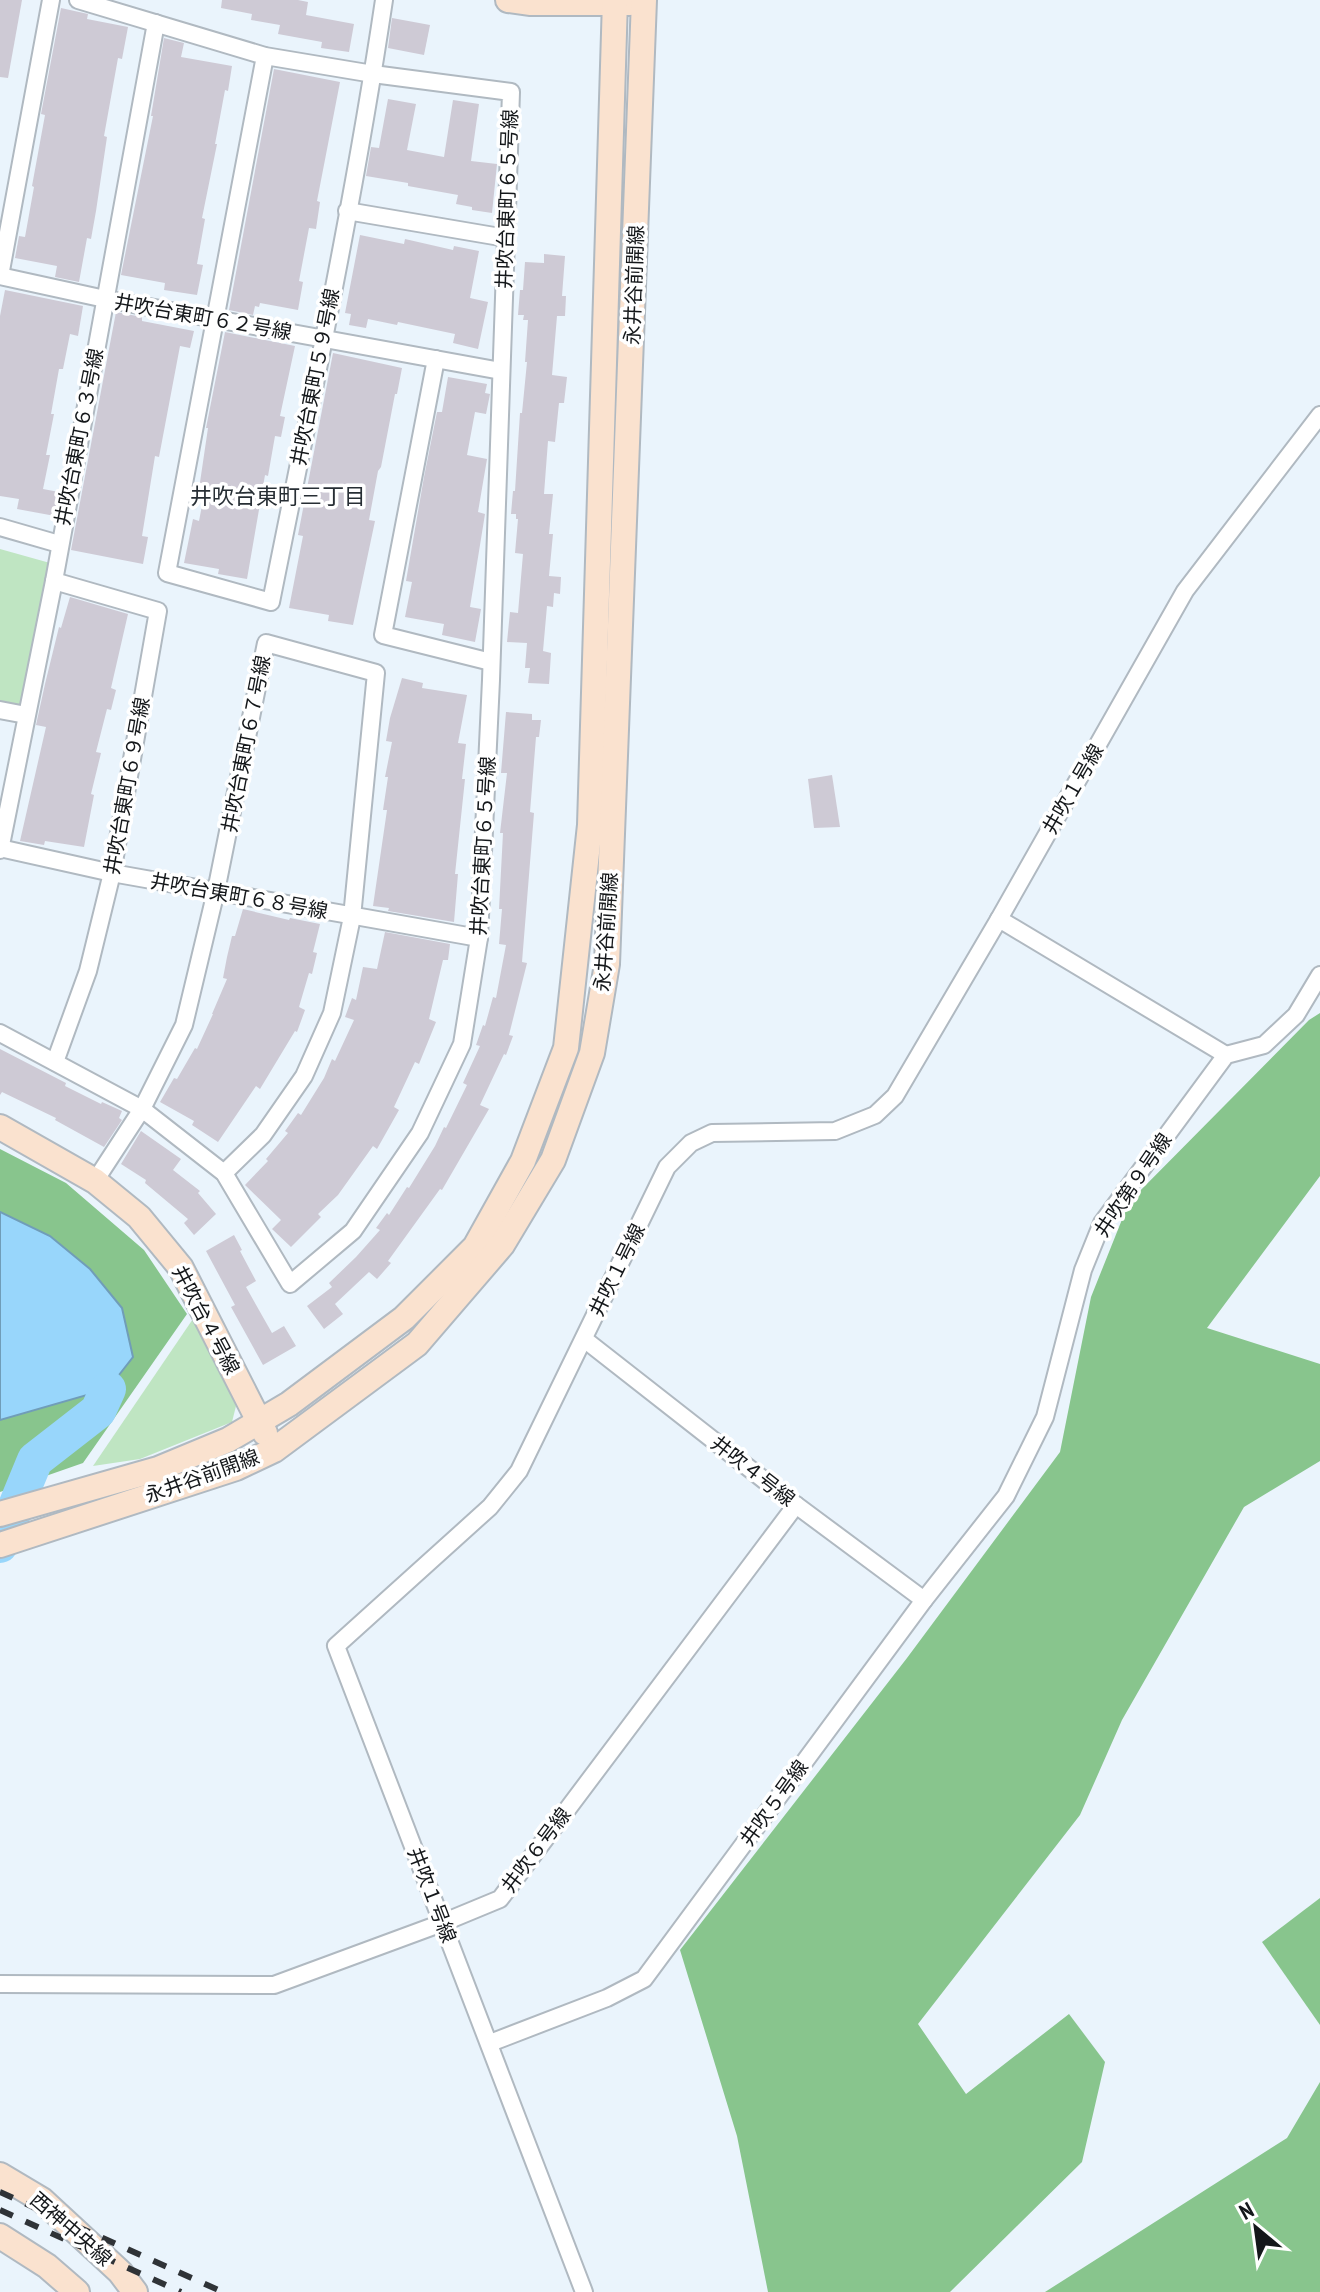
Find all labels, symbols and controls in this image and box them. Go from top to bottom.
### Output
street label: 井吹台東町６５号線 [491,109,523,289]
street label: 永井谷前開線 [619,225,649,345]
street label: 井吹台東町５９号線 [285,286,345,468]
street label: 井吹台東町６２号線 [112,289,294,345]
street label: 井吹台東町６３号線 [49,346,109,528]
district label: 井吹台東町三丁目 [190,482,366,510]
street label: 井吹台東町６７号線 [216,653,276,835]
street label: 井吹台東町６９号線 [99,695,155,877]
street label: 井吹１号線 [1037,739,1109,839]
street label: 井吹台東町６５号線 [465,755,501,937]
street label: 井吹台東町６８号線 [148,868,330,924]
street label: 永井谷前開線 [589,871,623,993]
street label: 井吹第９号線 [1089,1128,1177,1242]
street label: 井吹１号線 [583,1219,651,1321]
street label: 井吹台４号線 [166,1261,246,1379]
street label: 井吹４号線 [706,1430,800,1512]
street label: 永井谷前開線 [141,1443,263,1509]
street label: 井吹５号線 [734,1755,814,1851]
street label: 井吹６号線 [496,1802,576,1898]
street label: 井吹１号線 [402,1844,462,1946]
street label: 西神中央線 [25,2186,117,2272]
north arrow [1216,2188,1296,2268]
text: N [1234,2195,1258,2226]

